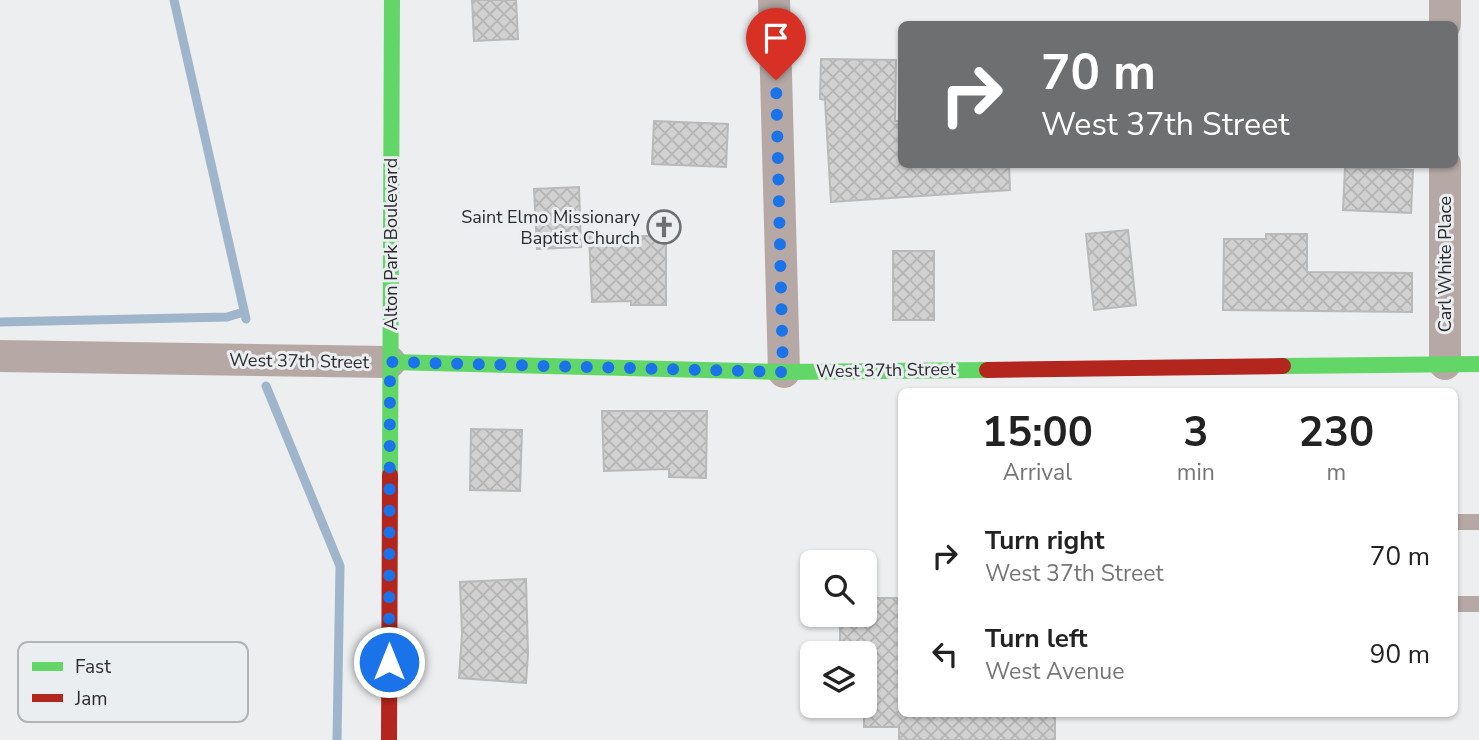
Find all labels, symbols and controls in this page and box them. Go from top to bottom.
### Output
pin [746,8,806,80]
icon: arrive [757,19,795,57]
text: 70 m [1041,39,1156,106]
icon: right [926,49,1017,140]
text: West 37th Street [1041,103,1289,146]
street label: Alton Park Boulevard [379,158,403,330]
street label: Carl White Place [1433,196,1457,332]
place label: Saint Elmo Missionary Baptist Church [461,205,641,250]
church icon: Saint Elmo Missionary Baptist Church [645,208,683,246]
street label: West 37th Street [229,348,370,374]
street label: West 37th Street [816,357,957,383]
text: 15:00 [982,404,1093,461]
text: 3 [1183,404,1208,461]
text: 230 [1299,404,1374,461]
text: Arrival [1003,457,1072,488]
text: min [1177,457,1215,488]
text: m [1327,457,1346,488]
text: Turn right [985,523,1104,558]
icon: right [926,537,964,575]
text: 70 m [1370,539,1430,574]
map controls [800,550,877,718]
button: search [800,550,877,627]
text: West 37th Street [985,558,1164,589]
text: Turn left [985,621,1088,656]
position arrow [352,625,426,699]
icon: left [926,635,964,673]
text: 90 m [1370,637,1430,672]
button: layers [800,641,877,718]
legend [18,642,248,722]
text: Fast [75,654,111,680]
text: West Avenue [985,656,1124,687]
text: Jam [74,686,108,712]

